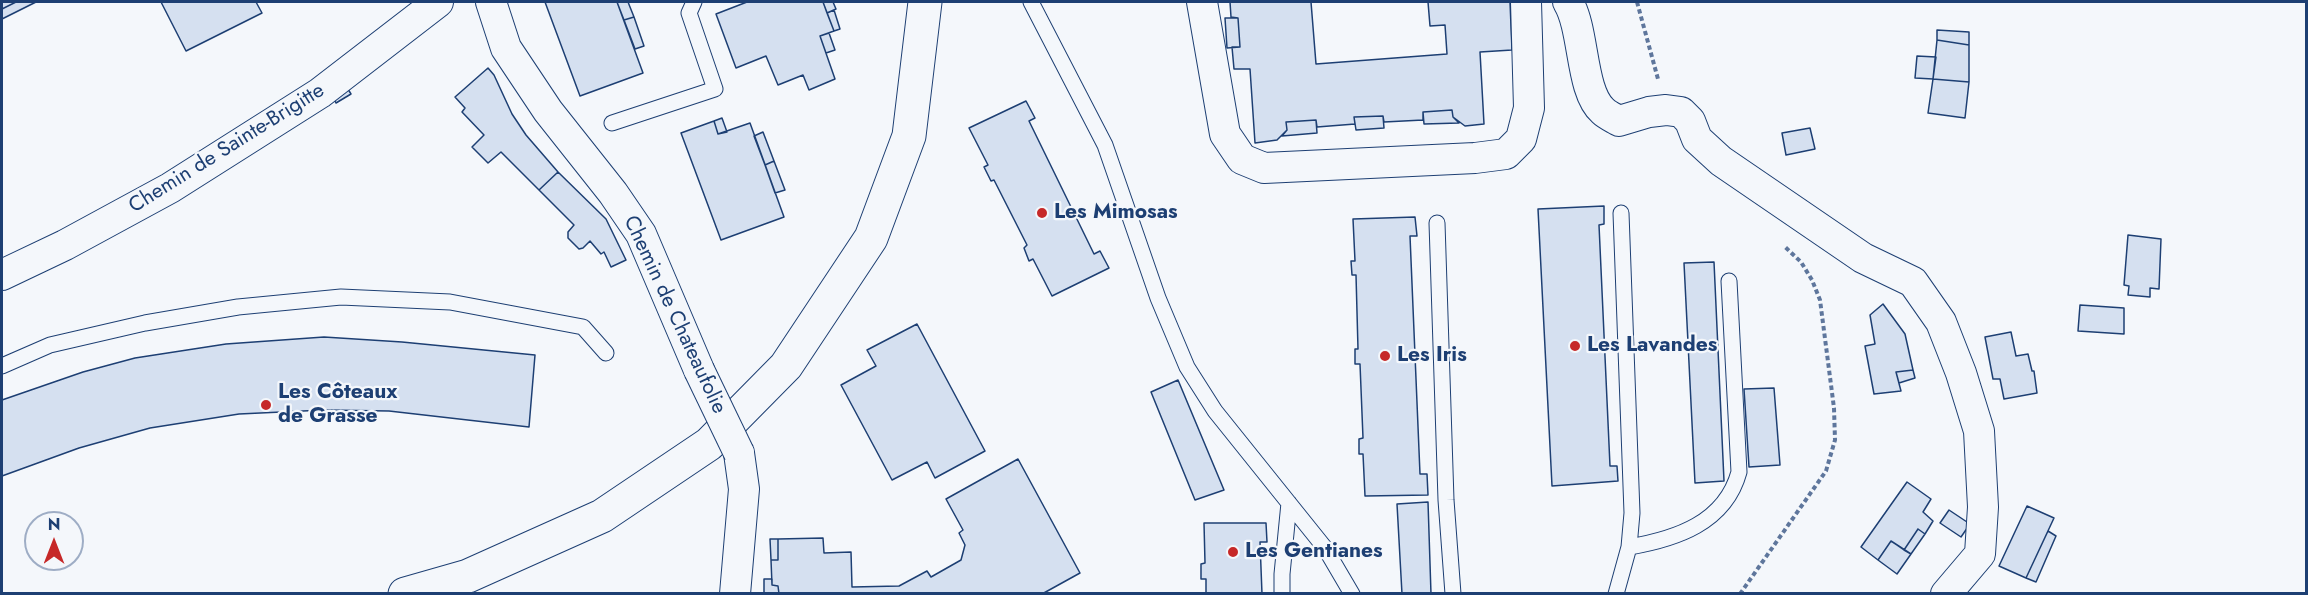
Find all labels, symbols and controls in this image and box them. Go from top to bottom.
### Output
street label: Chemin de Sainte-Brigitte [125,79,329,219]
place label: Les Mimosas [1054,200,1178,226]
marker: Les Mimosas [1035,206,1049,220]
street label: Chemin de Chateaufolie [617,212,731,418]
place label: Les Lavandes [1587,333,1717,359]
marker: Les Lavandes [1568,339,1582,353]
place label: Les Iris [1397,343,1467,369]
marker: Les Iris [1378,349,1392,363]
place label: Les Côteaux de Grasse [278,380,397,430]
marker: Les Côteaux de Grasse [259,398,273,412]
north arrow [24,511,84,571]
text: N [48,513,60,536]
place label: Les Gentianes [1245,539,1383,565]
marker: Les Gentianes [1226,545,1240,559]

